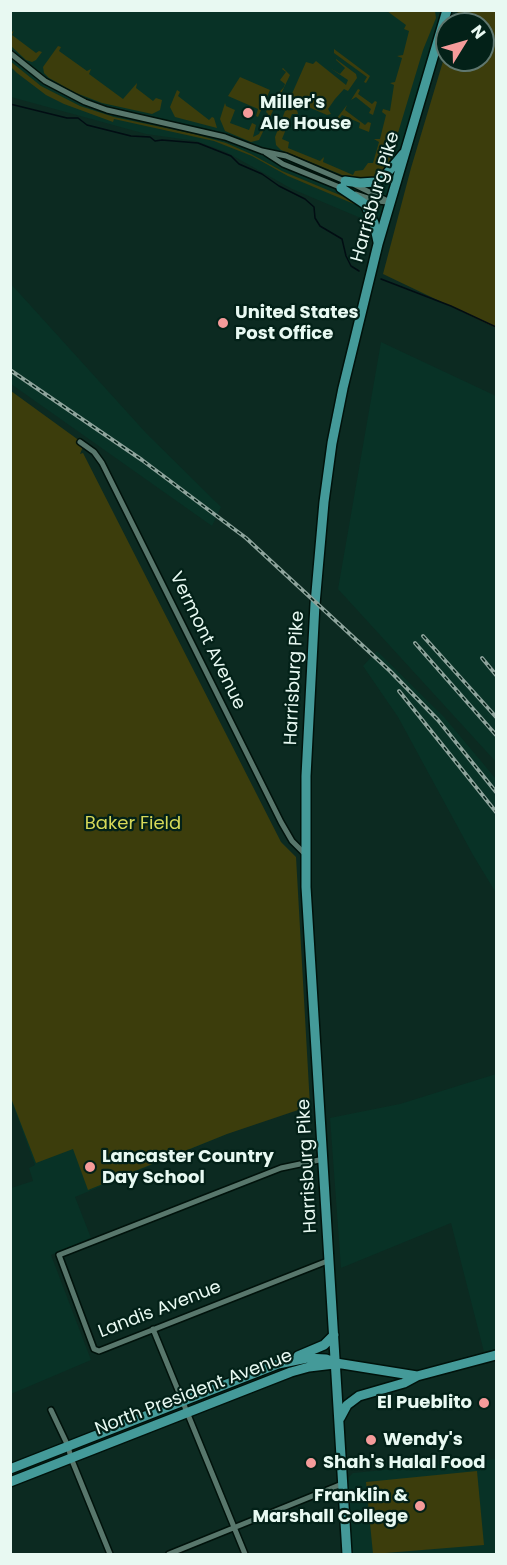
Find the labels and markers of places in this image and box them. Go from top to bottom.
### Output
place label: Miller's Ale House [260,92,351,134]
marker: Miller's Ale House [241,106,255,120]
place label: United States Post Office [235,302,359,344]
marker: United States Post Office [216,316,230,330]
place label: Lancaster Country Day School [102,1146,274,1188]
marker: Lancaster Country Day School [83,1160,97,1174]
place label: El Pueblito [377,1392,472,1414]
marker: El Pueblito [477,1396,491,1410]
place label: Wendy's [383,1429,463,1451]
marker: Wendy's [364,1433,378,1447]
place label: Shah's Halal Food [323,1452,485,1474]
marker: Shah's Halal Food [304,1456,318,1470]
place label: Franklin & Marshall College [253,1485,408,1528]
marker: Franklin & Marshall College [413,1499,427,1513]

